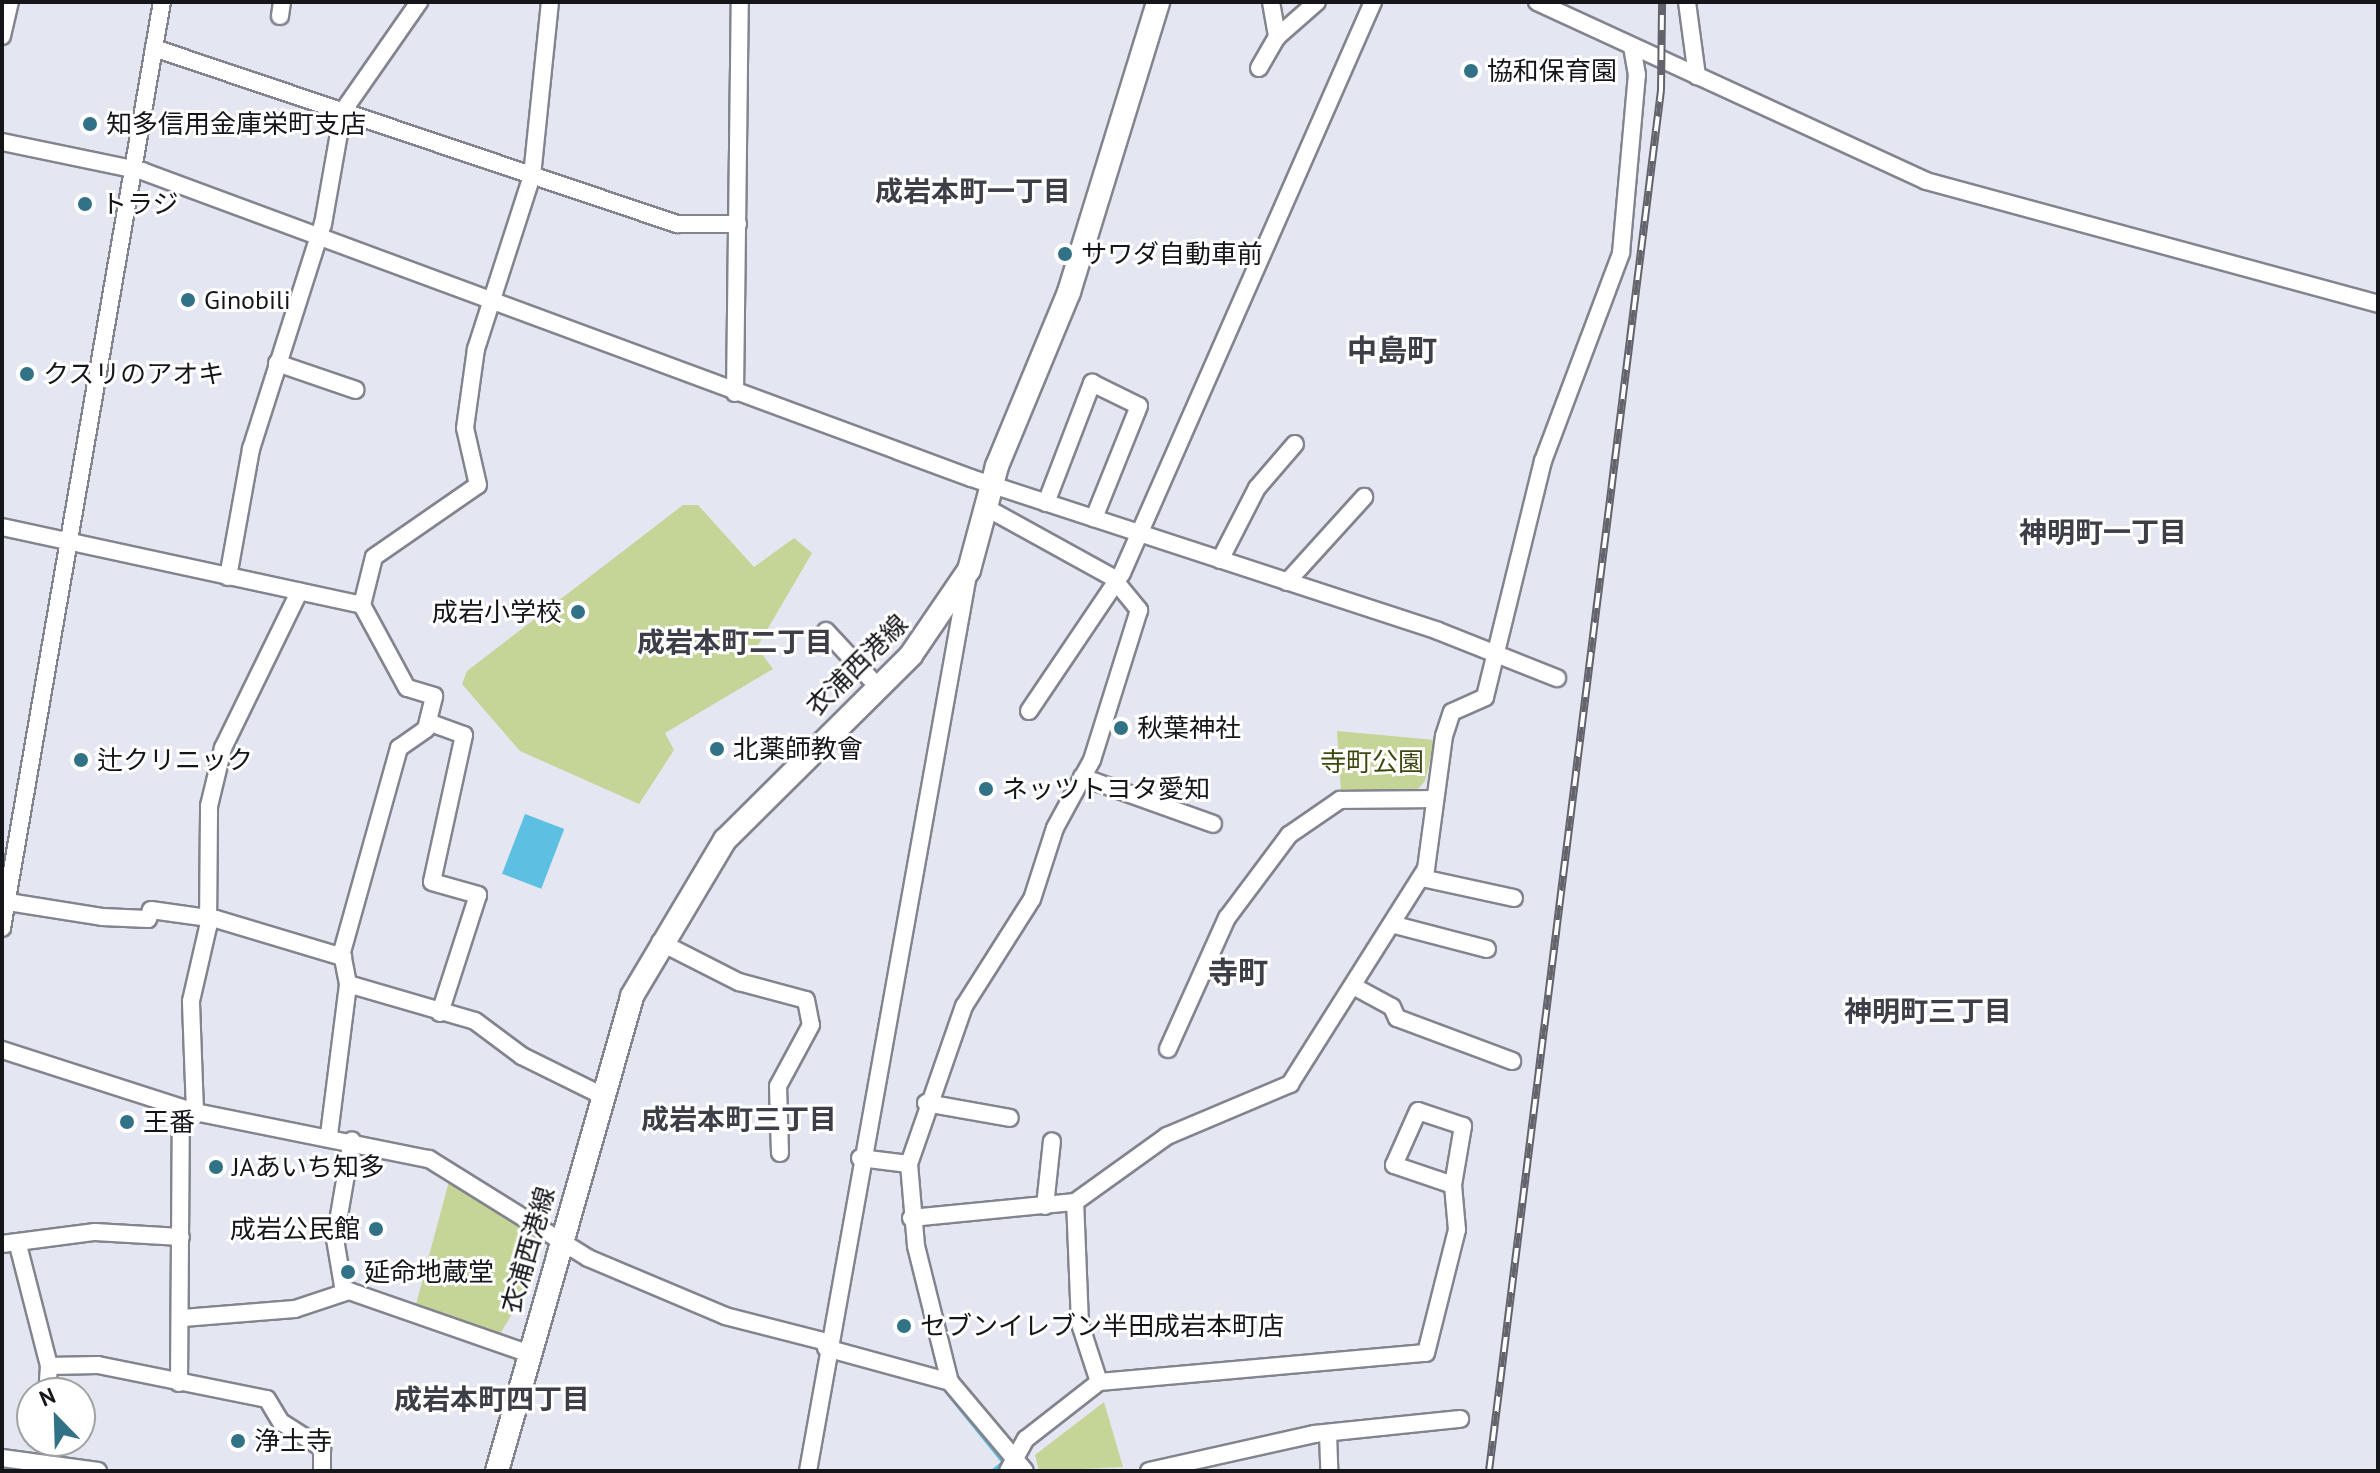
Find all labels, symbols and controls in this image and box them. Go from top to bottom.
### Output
place label: 協和保育園 [1487,55,1617,87]
marker: 協和保育園 [1462,62,1480,80]
place label: 知多信用金庫栄町支店 [106,108,366,140]
marker: 知多信用金庫栄町支店 [81,115,99,133]
district label: 成岩本町一丁目 [875,174,1071,208]
place label: トラジ [101,188,179,220]
marker: トラジ [76,195,94,213]
place label: サワダ自動車前 [1081,238,1263,270]
marker: サワダ自動車前 [1056,245,1074,263]
place label: Ginobili [204,284,291,316]
marker: Ginobili [179,291,197,309]
district label: 中島町 [1347,332,1437,368]
place label: クスリのアオキ [43,358,225,390]
marker: クスリのアオキ [18,365,36,383]
district label: 神明町一丁目 [2019,515,2187,549]
place label: 成岩小学校 [432,596,562,628]
marker: 成岩小学校 [569,603,587,621]
street label: 衣浦西港線 [800,608,914,722]
district label: 成岩本町二丁目 [637,625,833,659]
place label: 秋葉神社 [1137,712,1241,744]
marker: 秋葉神社 [1112,719,1130,737]
place label: 北薬師教會 [733,733,863,765]
marker: 北薬師教會 [708,740,726,758]
place label: 辻クリニック [97,744,253,776]
park label: 寺町公園 [1320,746,1424,778]
marker: 辻クリニック [72,751,90,769]
place label: ネッツトヨタ愛知 [1002,773,1210,805]
marker: ネッツトヨタ愛知 [977,780,995,798]
district label: 寺町 [1208,954,1268,990]
district label: 神明町三丁目 [1844,994,2012,1028]
district label: 成岩本町三丁目 [641,1102,837,1136]
place label: 王番 [143,1106,195,1138]
marker: 王番 [118,1113,136,1131]
place label: JAあいち知多 [232,1151,385,1183]
marker: JAあいち知多 [207,1158,225,1176]
street label: 衣浦西港線 [495,1183,561,1317]
place label: 成岩公民館 [230,1213,360,1245]
marker: 成岩公民館 [367,1220,385,1238]
place label: 延命地蔵堂 [364,1256,494,1288]
marker: 延命地蔵堂 [339,1263,357,1281]
place label: セブンイレブン半田成岩本町店 [920,1310,1284,1342]
marker: セブンイレブン半田成岩本町店 [895,1317,913,1335]
north arrow [16,1377,96,1457]
text: N [35,1381,60,1412]
district label: 成岩本町四丁目 [394,1382,590,1416]
place label: 浄土寺 [254,1425,332,1457]
marker: 浄土寺 [229,1432,247,1450]

